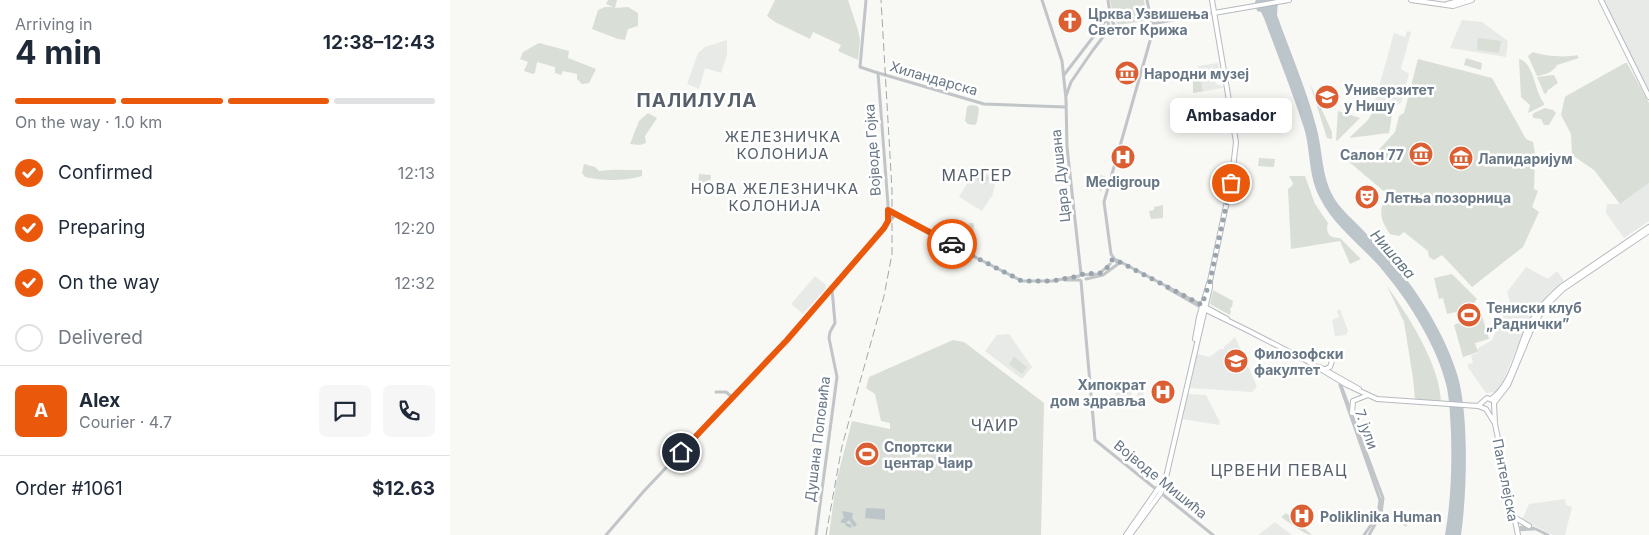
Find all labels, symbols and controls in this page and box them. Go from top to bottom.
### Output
place label: Црква Узвишења Светог Крижа [1088,5,1209,38]
church icon: Црква Узвишења Светог Крижа [1057,8,1083,34]
text: Arriving in [15,14,92,34]
text: 12:38–12:43 [323,31,435,54]
text: 4 min [15,33,102,72]
street label: Хиландарска [888,57,980,99]
museum icon: Народни музеј [1114,60,1140,86]
place label: Народни музеј [1144,65,1249,82]
place label: Универзитет у Нишу [1344,81,1434,114]
school or university icon: Универзитет у Нишу [1314,84,1340,110]
district label: ПАЛИЛУЛА [637,89,757,112]
callout: Ambasador [1170,98,1292,133]
street label: Војводе Гојка [860,103,884,197]
text: Ambasador [1186,105,1276,125]
text: On the way · 1.0 km [15,112,162,132]
district label: ЖЕЛЕЗНИЧКА КОЛОНИЈА [725,127,841,163]
street label: Цара Душана [1047,129,1073,223]
museum icon: Салон 77 [1408,141,1434,167]
hospital icon: Medigroup [1110,144,1136,170]
museum icon: Лапидаријум [1448,145,1474,171]
place label: Салон 77 [1340,146,1404,163]
place label: Лапидаријум [1478,150,1573,167]
icon: check [15,159,43,187]
text: Confirmed [58,161,153,184]
pin [1210,162,1252,204]
text: 12:13 [398,163,435,183]
district label: МАРГЕР [942,165,1012,185]
icon: bag [1217,169,1245,197]
place label: Medigroup [1086,173,1160,190]
district label: НОВА ЖЕЛЕЗНИЧКА КОЛОНИЈА [691,179,859,215]
theatre icon: Летња позорница [1354,184,1380,210]
place label: Летња позорница [1384,189,1511,206]
icon: check [15,214,43,242]
text: Preparing [58,216,145,239]
text: 12:20 [394,218,435,238]
courier [927,219,977,269]
water label: Нишава [1366,225,1420,283]
icon: car [938,230,966,258]
icon: check [15,269,43,297]
text: On the way [58,271,160,294]
text: 12:32 [394,273,435,293]
place label: Тениски клуб „Раднички” [1486,299,1582,332]
sports icon: Тениски клуб „Раднички” [1456,302,1482,328]
text: Delivered [58,326,143,349]
place label: Филозофски факултет [1254,345,1343,378]
school or university icon: Филозофски факултет [1223,348,1249,374]
street label: Душана Поповића [801,375,833,503]
place label: Хипократ дом здравља [1050,376,1146,409]
hospital icon: Хипократ дом здравља [1150,379,1176,405]
button: chat [319,385,371,437]
button: phone [383,385,435,437]
text: Alex [79,389,120,412]
text: A [34,399,48,422]
street label: 7. јули [1352,407,1382,451]
text: Courier · 4.7 [79,412,172,432]
district label: ЧАИР [971,415,1019,435]
pin [660,431,702,473]
street label: Војводе Мишића [1111,436,1211,522]
street label: Пантелејска [1490,437,1522,523]
icon: home [667,438,695,466]
place label: Спортски центар Чаир [884,438,973,471]
sports icon: Спортски центар Чаир [854,441,880,467]
district label: ЦРВЕНИ ПЕВАЦ [1211,460,1347,480]
text: Order #1061 [15,477,123,500]
text: $12.63 [372,477,435,500]
hospital icon: Poliklinika Human [1289,503,1315,529]
place label: Poliklinika Human [1320,508,1442,525]

